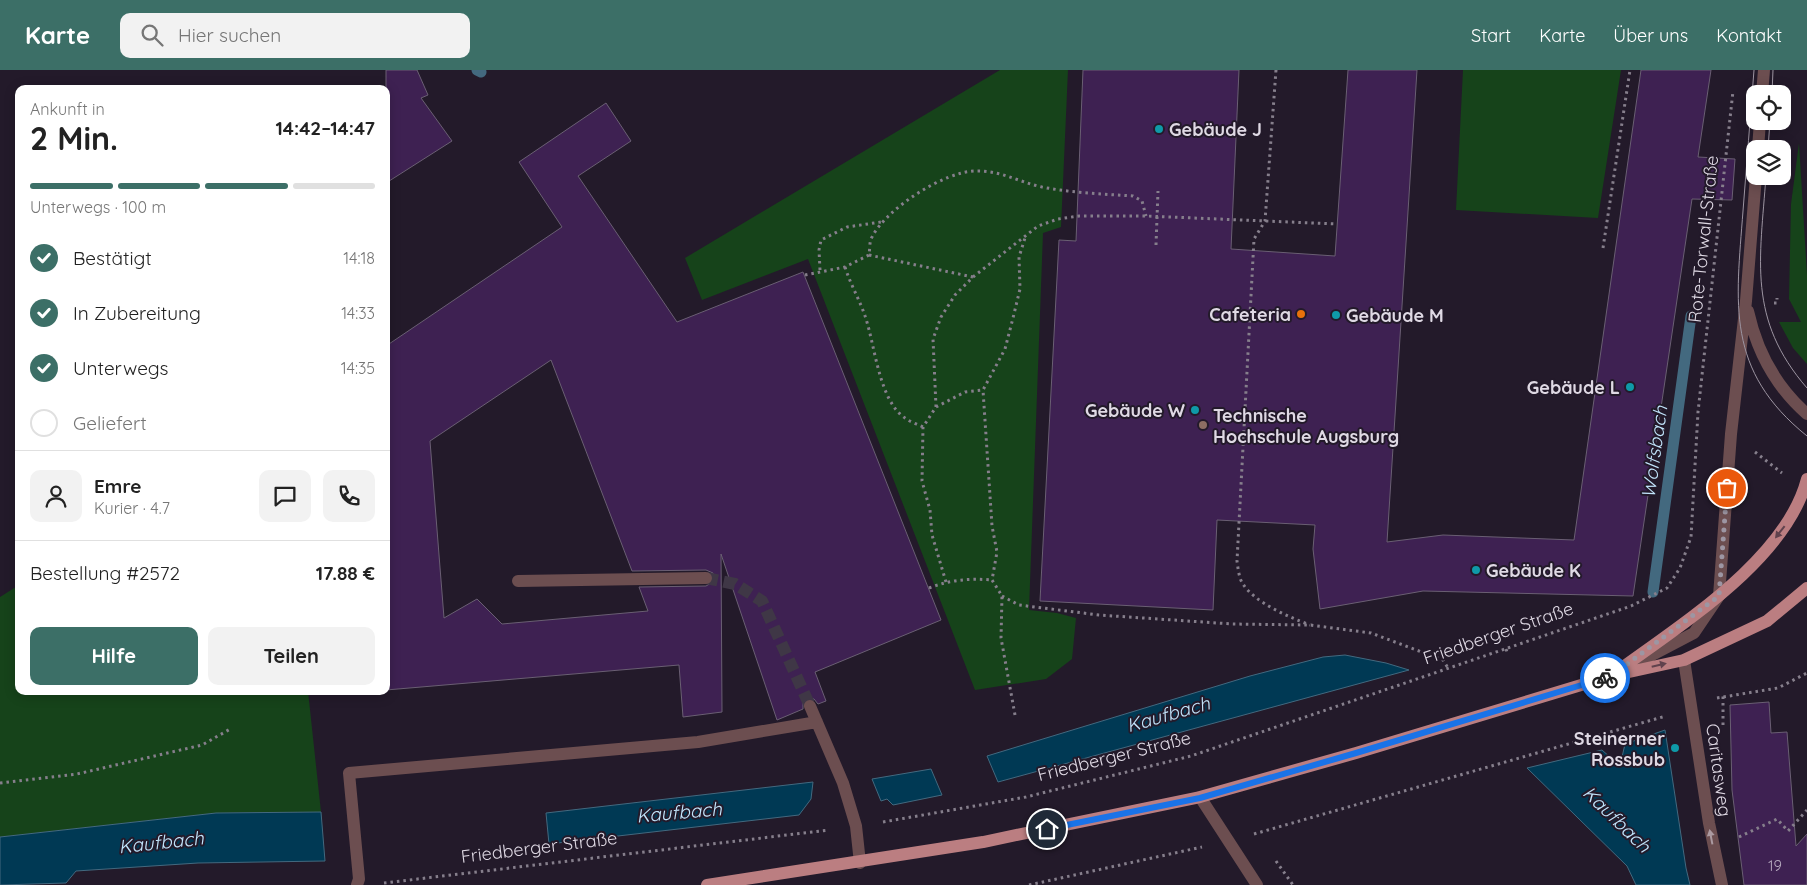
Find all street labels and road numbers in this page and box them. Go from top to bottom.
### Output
street label: Rote-Torwall-Straße [1683,154,1723,324]
street label: Friedberger Straße [1420,596,1576,670]
street label: Caritasweg [1701,722,1737,818]
street label: Friedberger Straße [1035,726,1193,786]
street label: Friedberger Straße [459,826,619,868]

